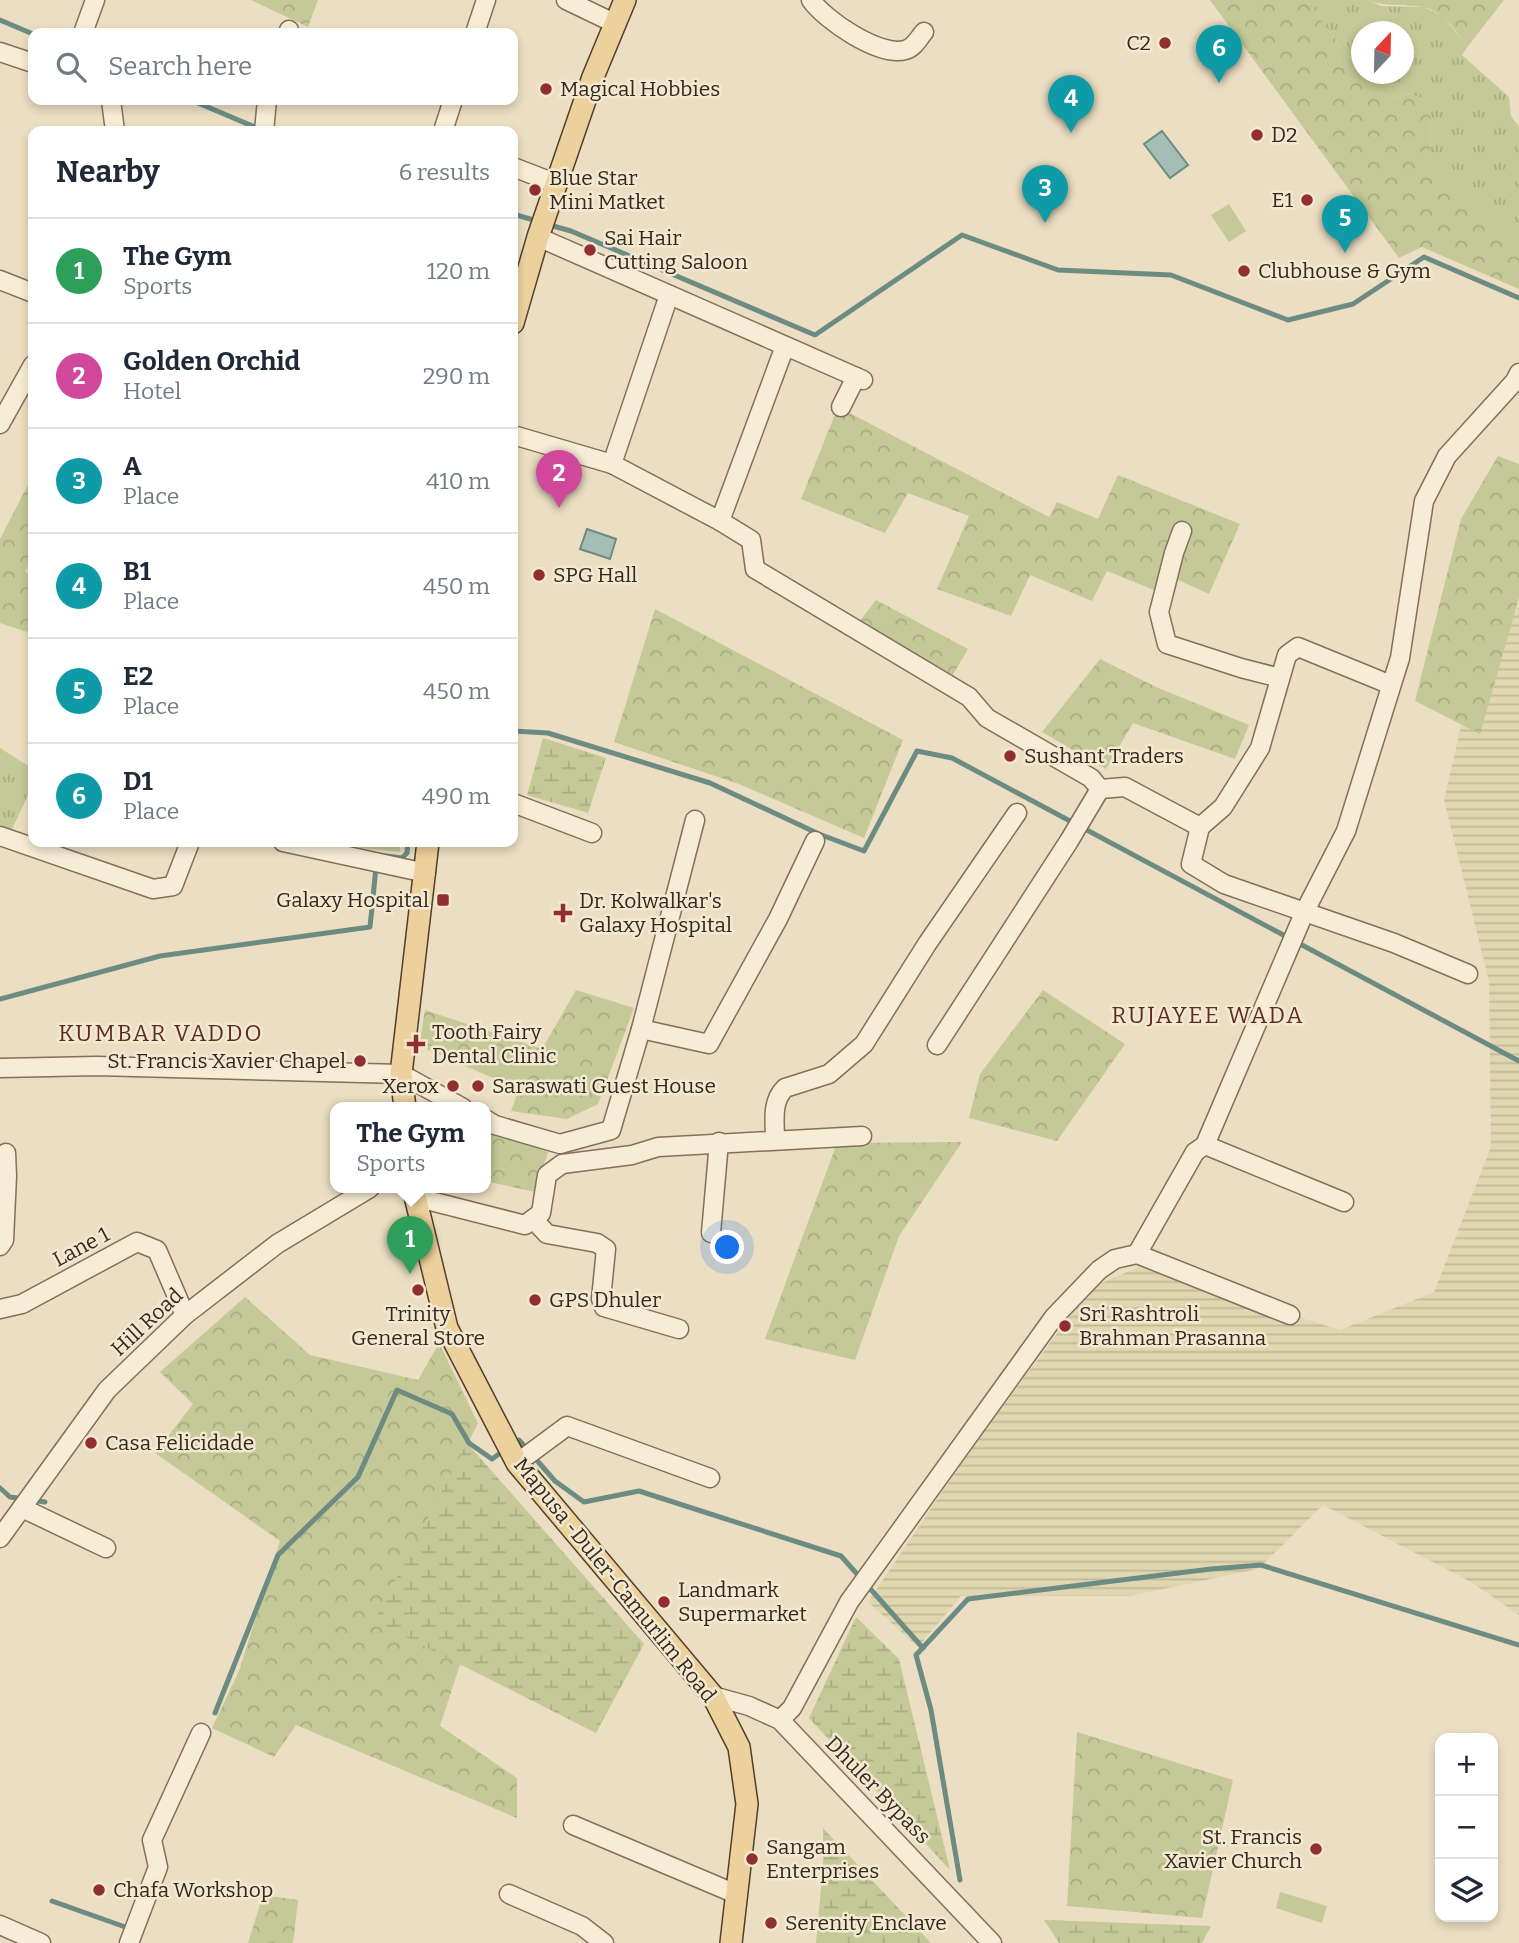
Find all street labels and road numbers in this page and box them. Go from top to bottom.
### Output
street label: Lane 1 [48,1221,114,1273]
street label: Hill Road [106,1282,188,1362]
street label: Mapusa -Duler-Camurlim Road [508,1452,722,1708]
street label: Dhuler Bypass [820,1731,936,1849]

